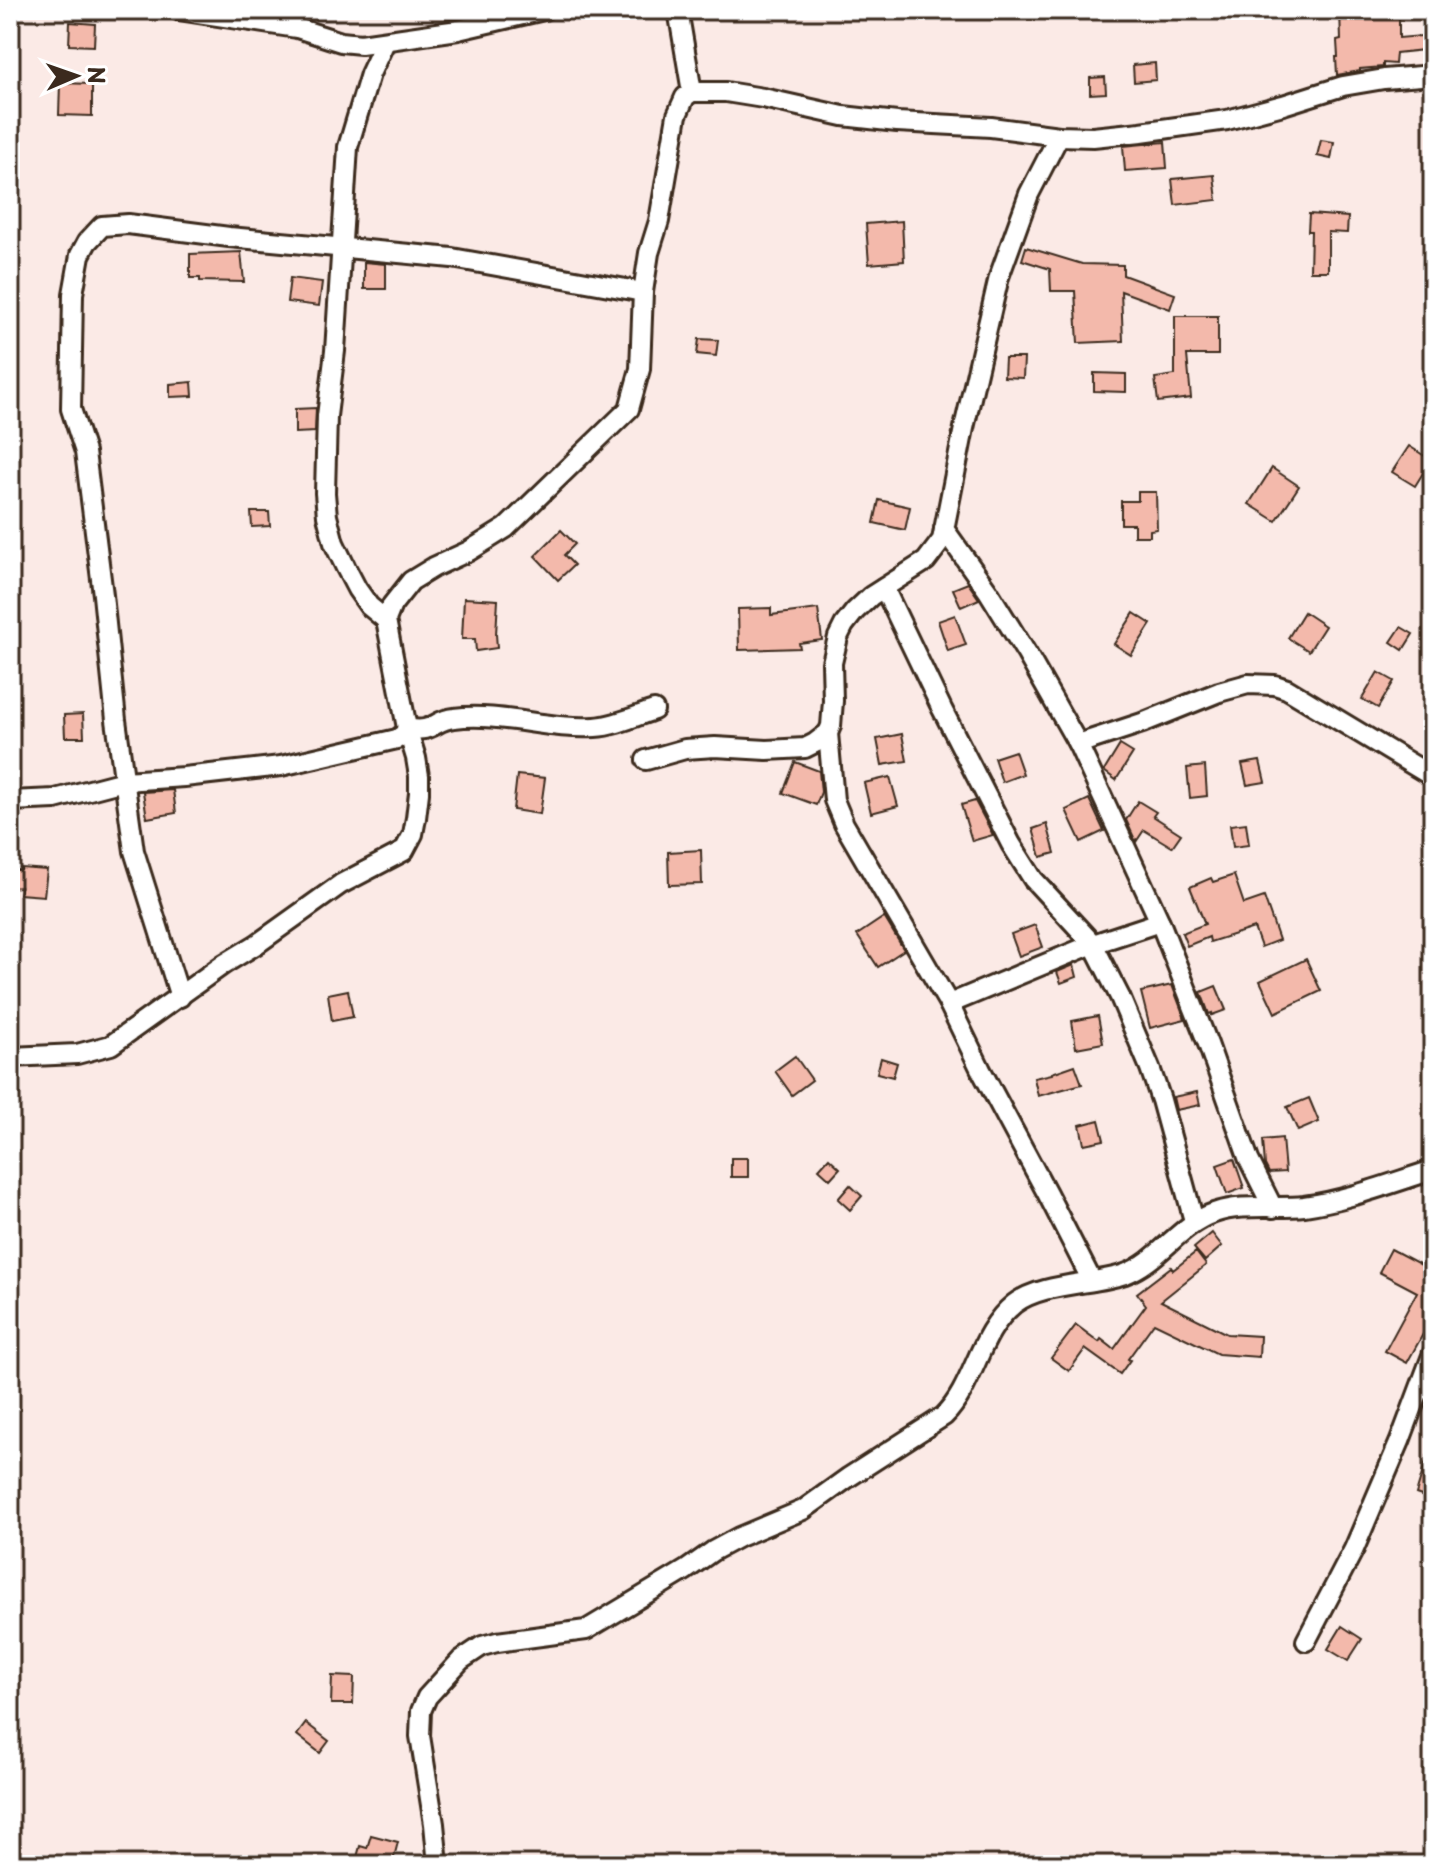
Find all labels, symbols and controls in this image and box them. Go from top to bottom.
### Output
north arrow [36,36,116,116]
text: N [81,66,114,85]

